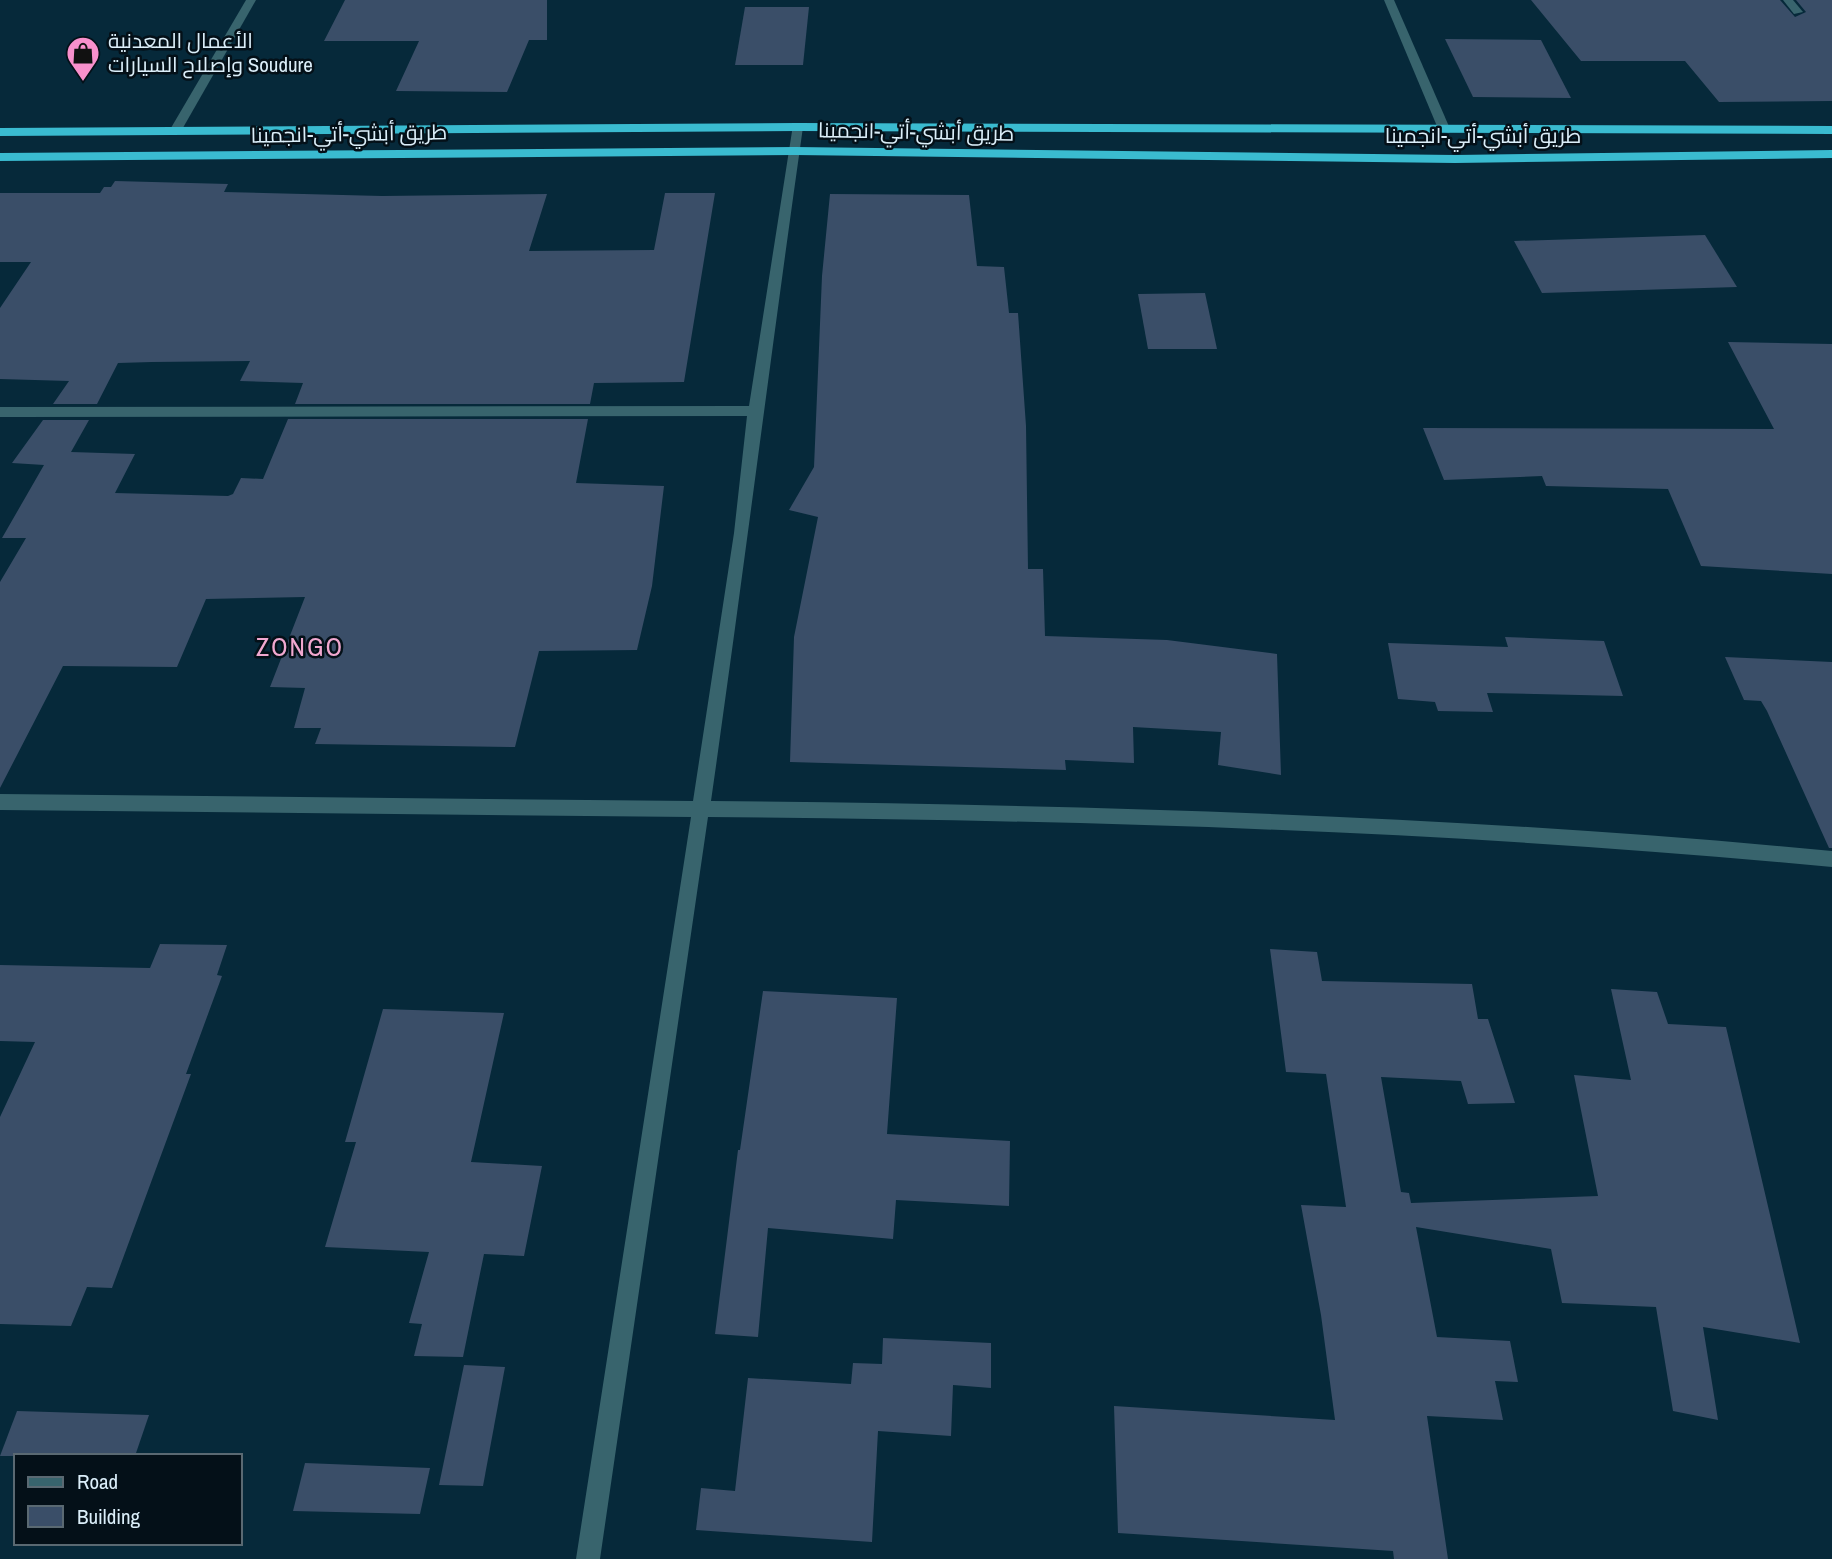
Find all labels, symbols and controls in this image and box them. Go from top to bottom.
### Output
place label: الأعمال المعدنية وإصلاح السيارات Soudure [108,26,313,79]
shop icon: الأعمال المعدنية وإصلاح السيارات Soudure [64,34,102,83]
street label: طريق أبشي-أتي-انجمينا [817,115,1015,150]
street label: طريق أبشي-أتي-انجمينا [250,117,448,152]
street label: طريق أبشي-أتي-انجمينا [1385,121,1581,152]
district label: ZONGO [256,629,344,664]
legend [14,1454,242,1545]
text: Road [77,1467,118,1496]
text: Building [77,1502,141,1531]

